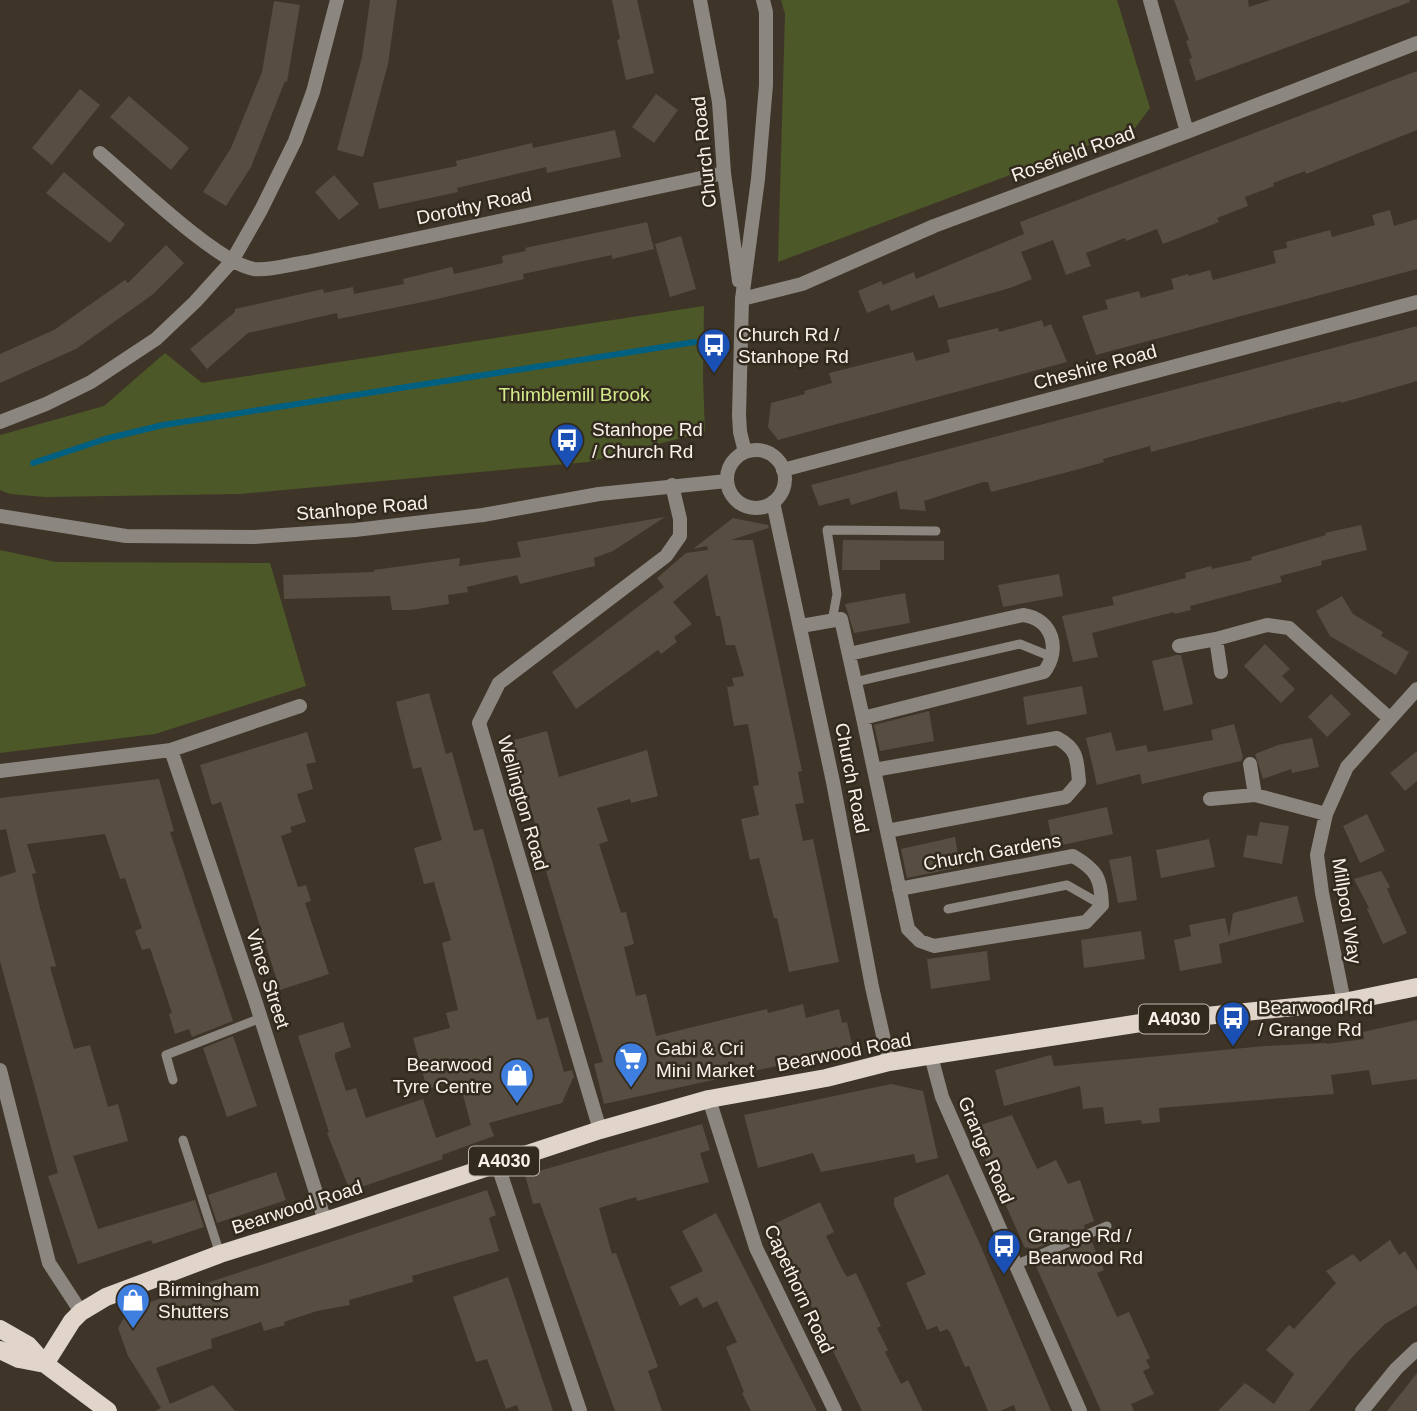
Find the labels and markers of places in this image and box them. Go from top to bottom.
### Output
place label: Church Rd / Stanhope Rd [738,324,849,367]
bus stop icon: Church Rd / Stanhope Rd [695,326,733,375]
place label: Stanhope Rd / Church Rd [592,419,703,462]
bus stop icon: Stanhope Rd / Church Rd [548,421,586,470]
place label: Bearwood Rd / Grange Rd [1258,997,1373,1040]
bus stop icon: Bearwood Rd / Grange Rd [1214,999,1252,1048]
place label: Gabi & Cri Mini Market [656,1038,755,1081]
supermarket icon: Gabi & Cri Mini Market [612,1040,650,1089]
place label: Bearwood Tyre Centre [393,1054,492,1097]
shop icon: Bearwood Tyre Centre [498,1056,536,1105]
place label: Grange Rd / Bearwood Rd [1028,1225,1143,1268]
bus stop icon: Grange Rd / Bearwood Rd [985,1227,1023,1276]
place label: Birmingham Shutters [158,1279,259,1322]
shop icon: Birmingham Shutters [114,1281,152,1330]

